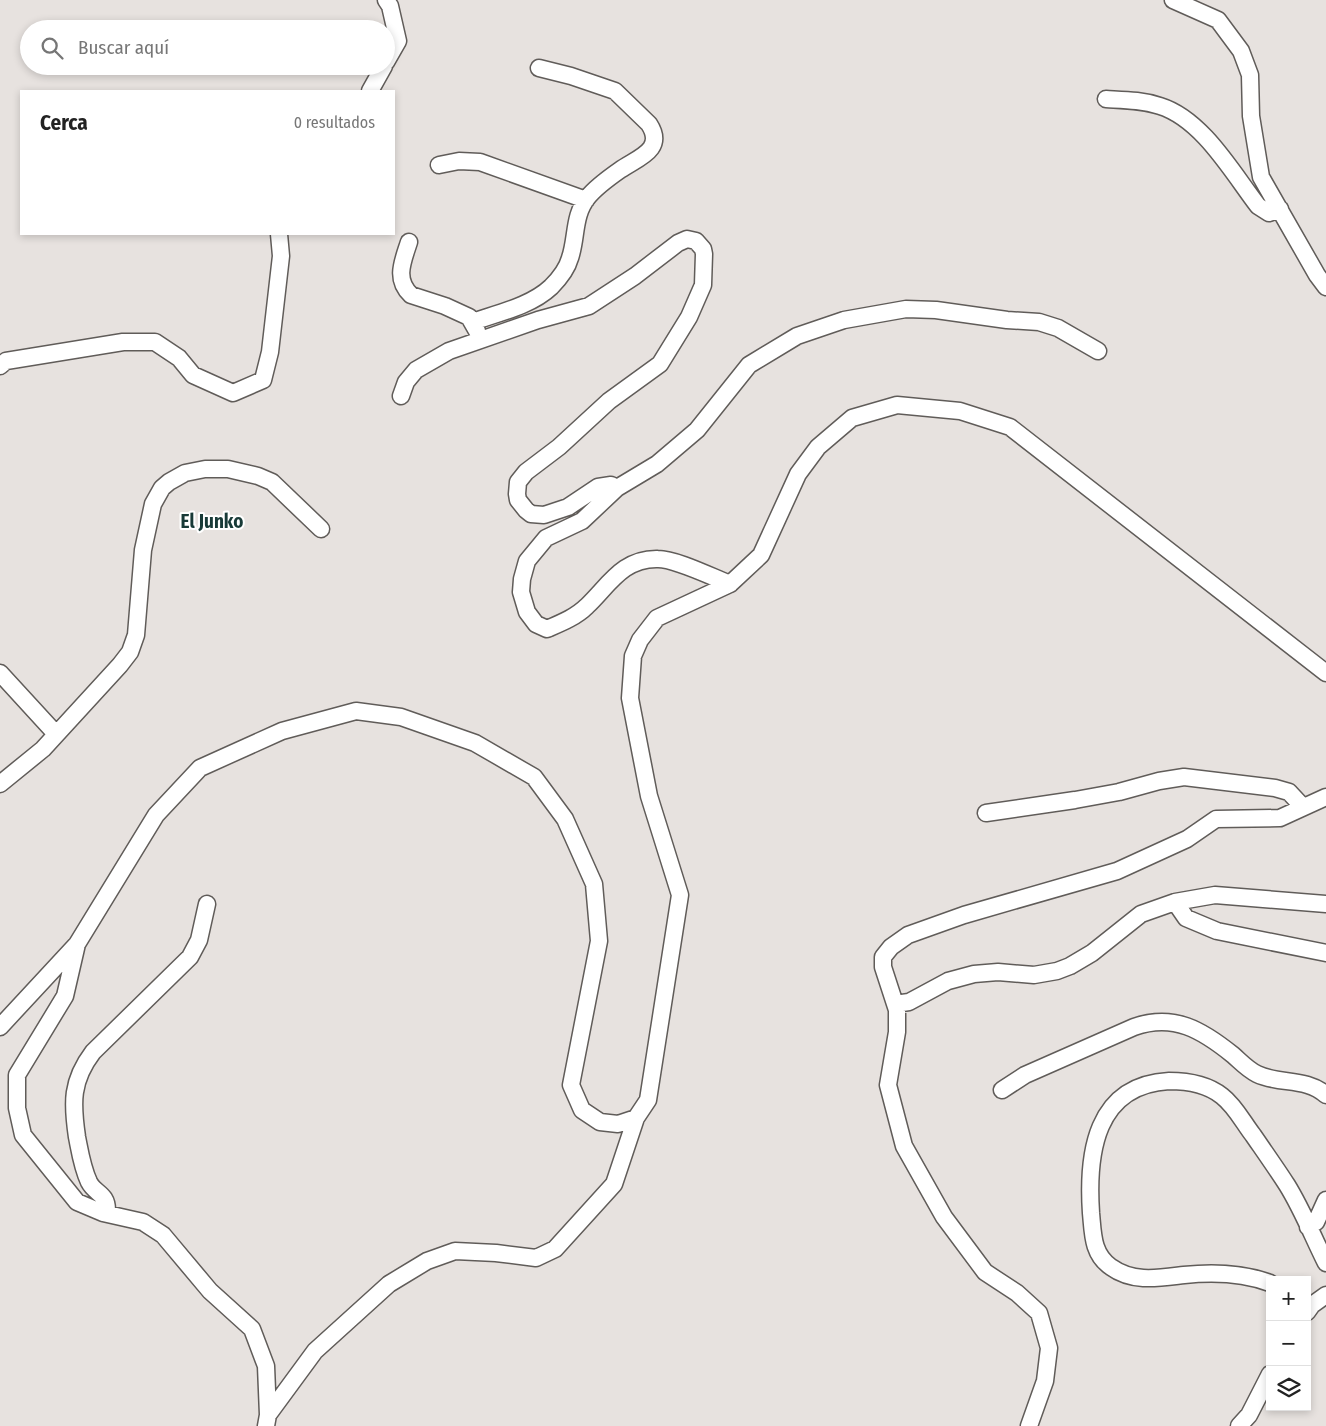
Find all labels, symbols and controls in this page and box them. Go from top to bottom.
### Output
search box [20,20,395,75]
icon: search [38,34,66,62]
text: Buscar aquí [78,36,169,59]
text: Cerca [40,110,88,136]
text: 0 resultados [294,113,375,132]
district label: El Junko [181,510,243,533]
map controls [1266,1276,1311,1411]
button: + [1266,1276,1311,1321]
button: − [1266,1321,1311,1366]
button: layers [1266,1366,1311,1411]

